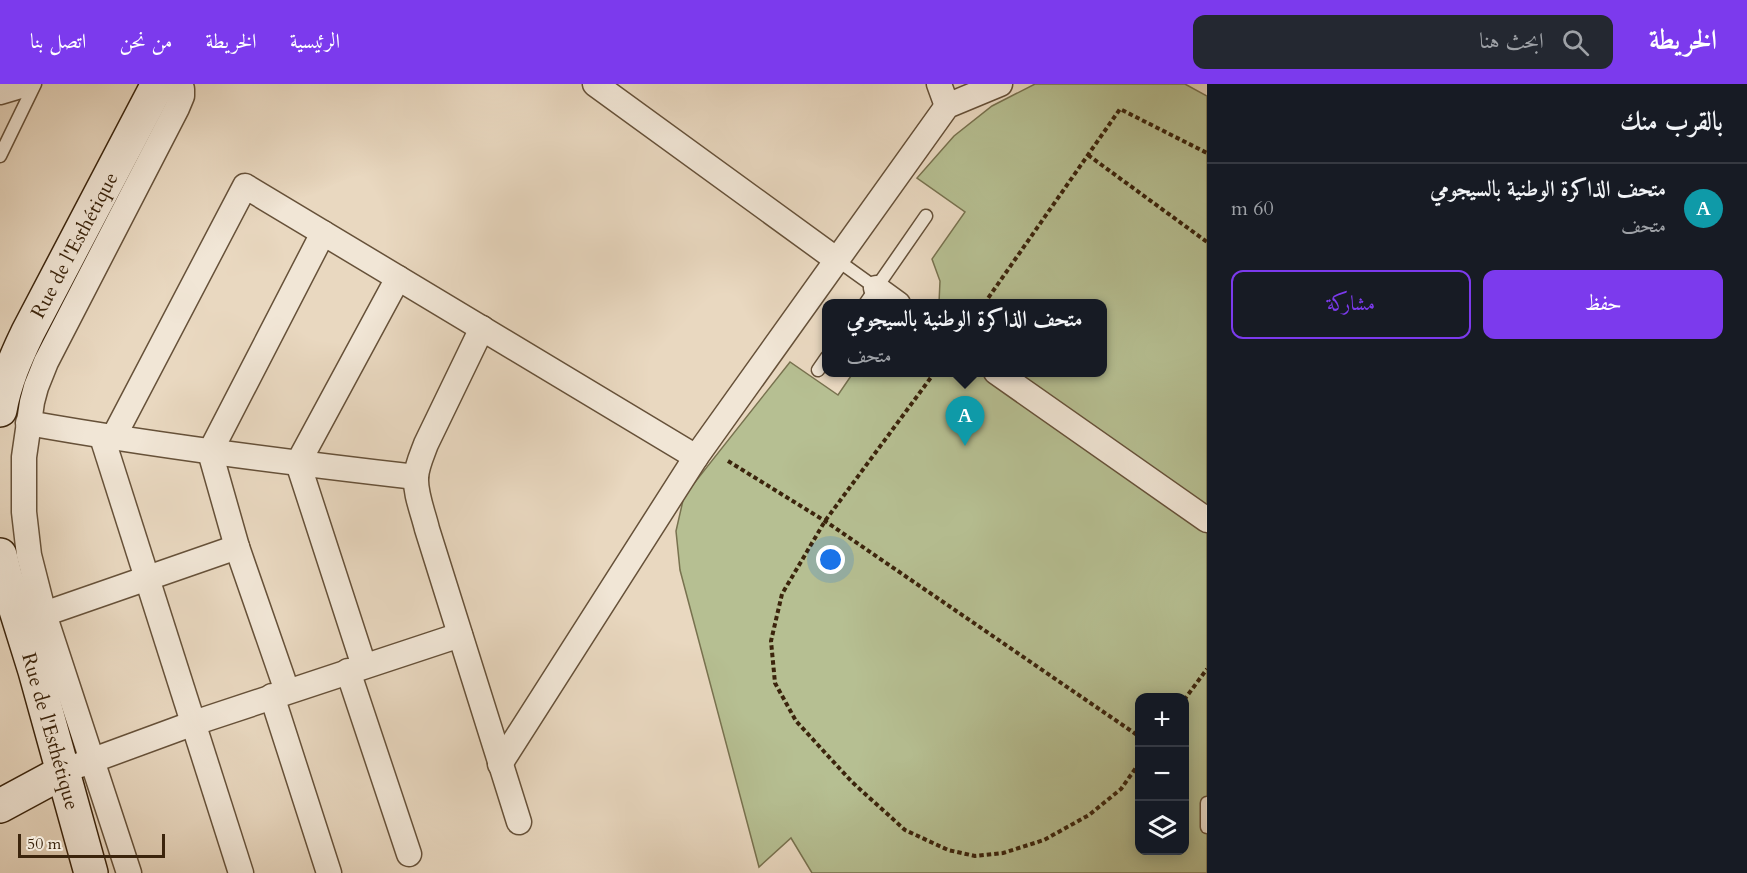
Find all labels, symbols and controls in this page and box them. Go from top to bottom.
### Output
search box [1193,15,1613,69]
text: الخريطة [1649,21,1717,59]
text: ابحث هنا [1479,26,1544,56]
icon: search [1559,26,1592,59]
text: اتصل بنا [30,27,86,56]
text: من نحن [119,27,173,56]
text: الخريطة [206,27,257,56]
text: الرئيسية [290,27,340,56]
text: بالقرب منك [1620,104,1723,139]
street label: Rue de l'Esthétique [24,167,124,323]
text: متحف الذاكرة الوطنية بالسيجومي [1430,174,1666,204]
text: 60 m [1231,195,1274,222]
text: A [1696,195,1711,222]
text: متحف [1621,212,1666,239]
button: مشاركة [1231,270,1471,339]
button: حفظ [1483,270,1723,339]
popup [822,299,1107,377]
text: متحف الذاكرة الوطنية بالسيجومي [847,304,1082,334]
text: متحف [847,342,892,369]
pin: A [946,396,984,446]
your location [816,545,845,574]
street label: Rue de l'Esthétique [15,649,86,813]
map controls [1135,693,1189,855]
button: + [1135,693,1189,747]
button: − [1135,747,1189,801]
button: layers [1135,801,1189,855]
scale bar [18,831,165,858]
text: 50 m [27,833,61,855]

